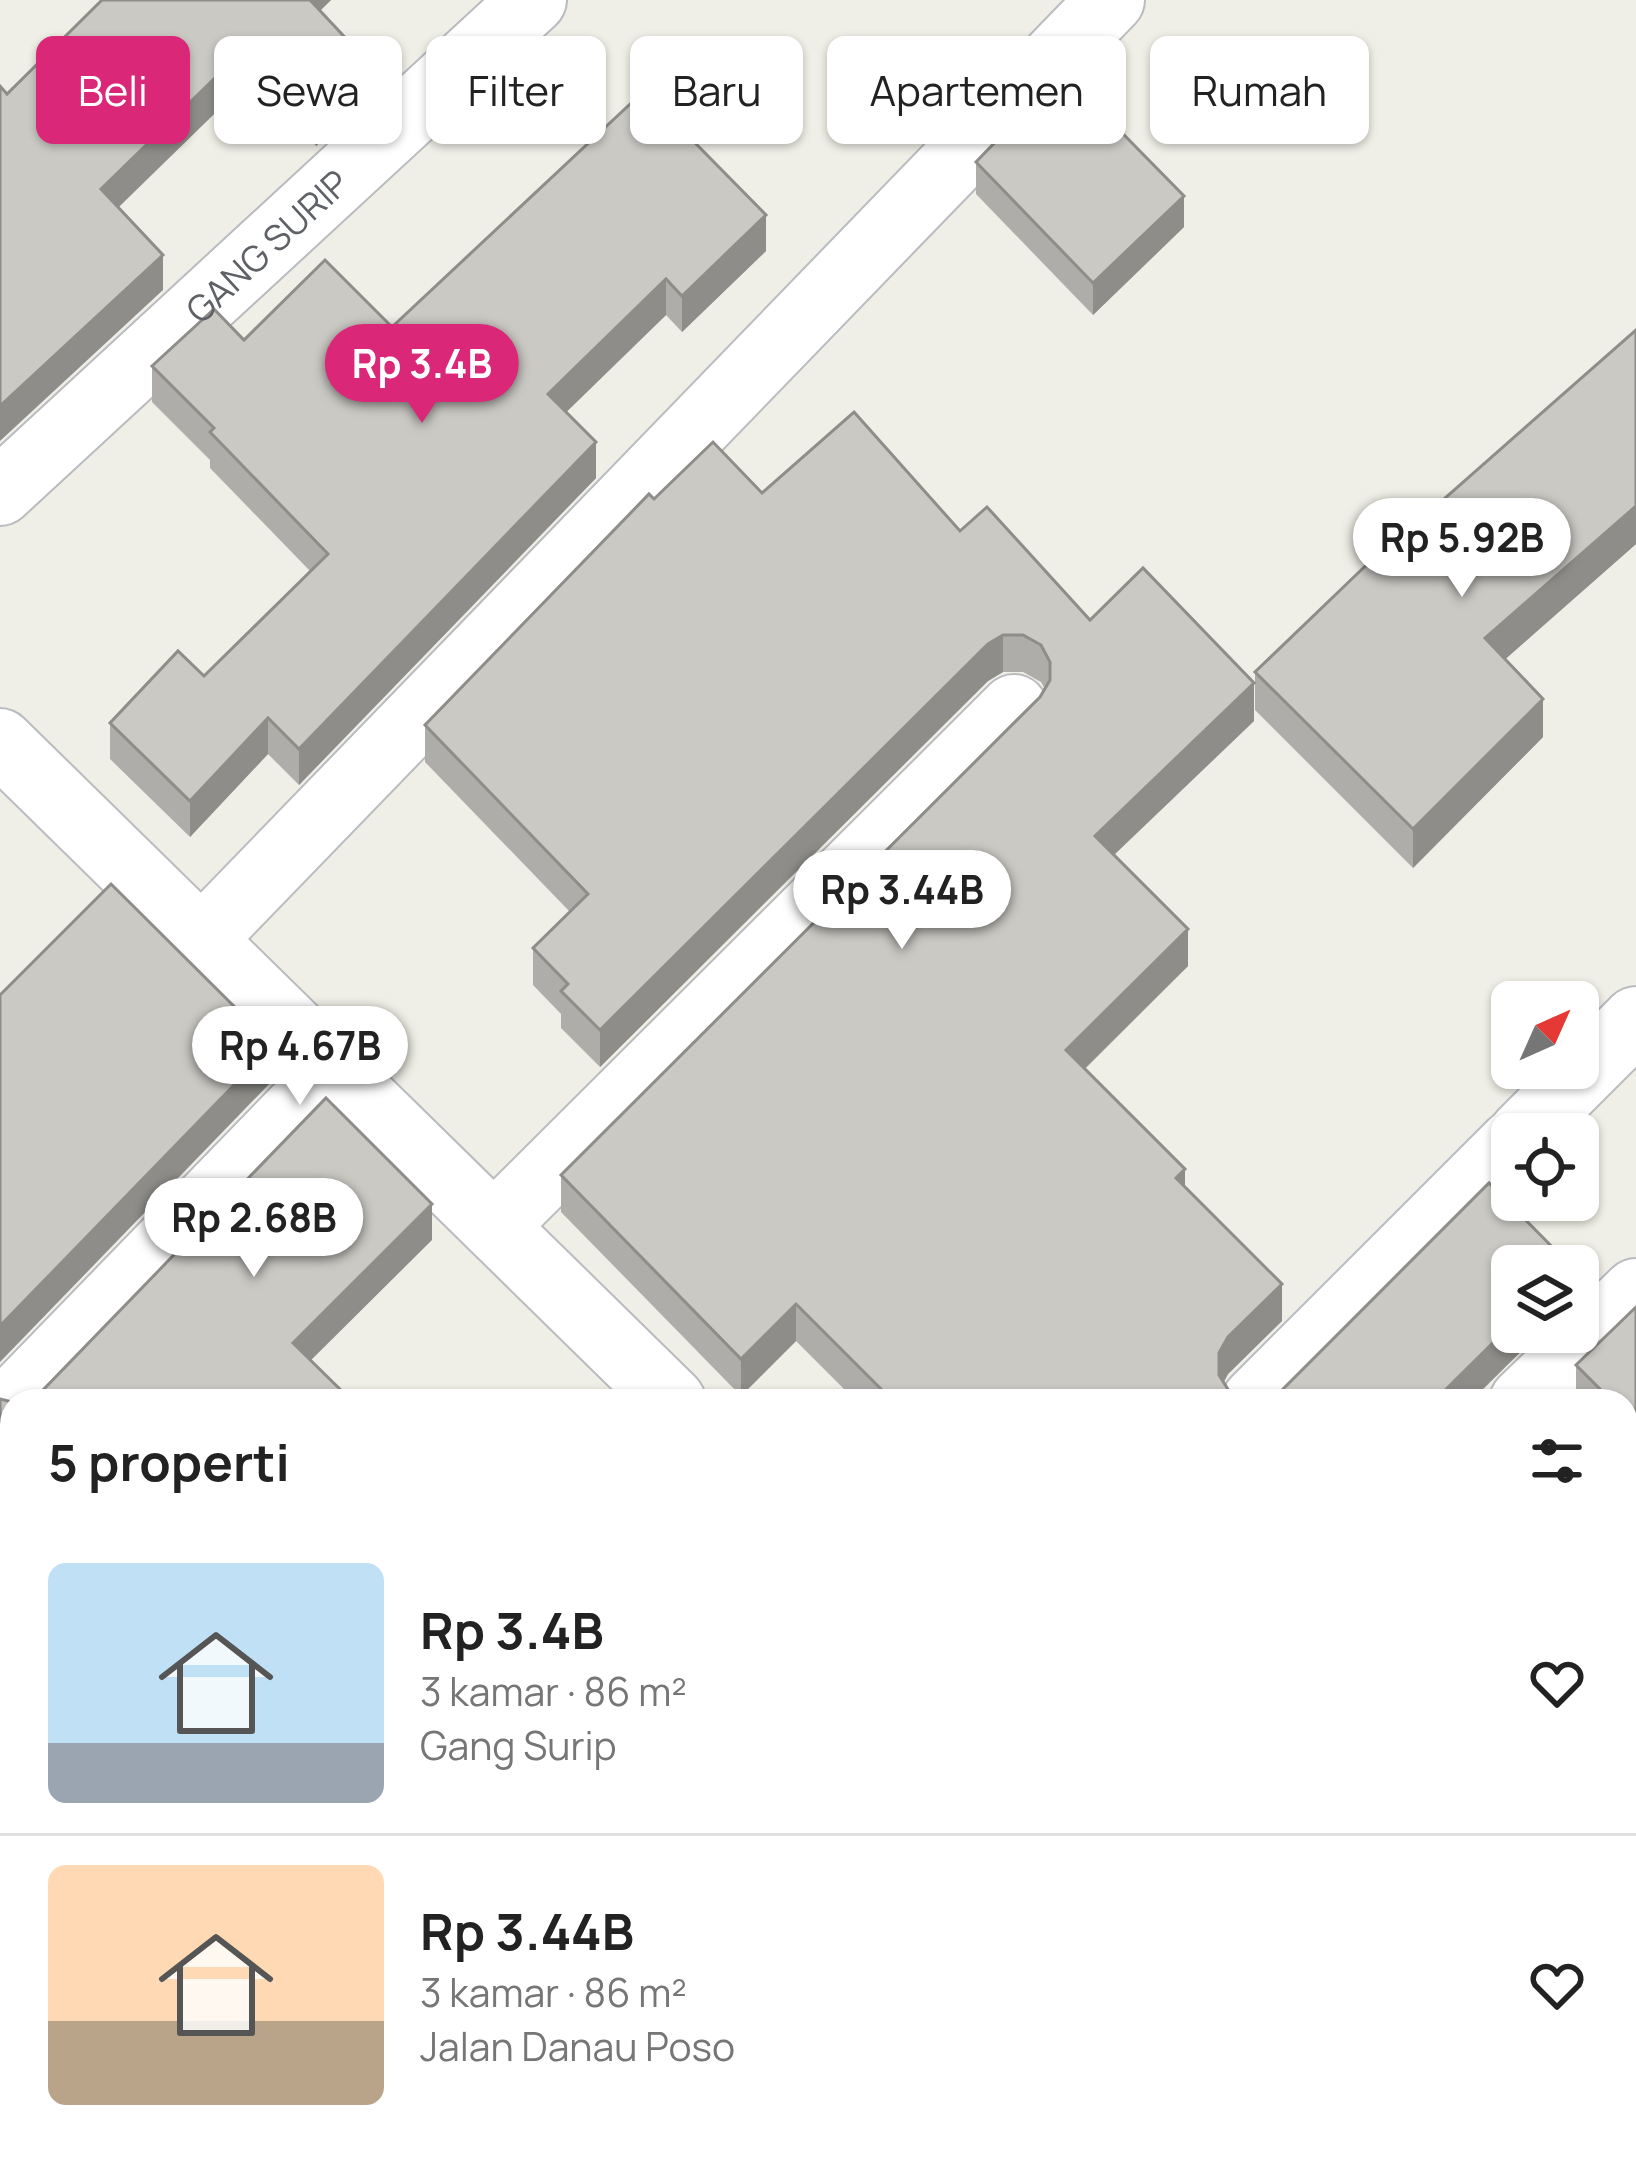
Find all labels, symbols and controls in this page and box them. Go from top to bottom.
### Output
chip: Beli [36,36,190,144]
chip: Sewa [214,36,402,144]
chip: Filter [426,36,606,144]
chip: Baru [630,36,803,144]
chip: Apartemen [827,36,1126,144]
chip: Rumah [1150,36,1369,144]
street label: GANG SURIP [175,158,359,333]
pin: Rp 3.4B [311,324,533,426]
text: Rp 3.4B [352,336,492,390]
pin: Rp 5.92B [1338,498,1586,600]
text: Rp 5.92B [1380,510,1544,564]
pin: Rp 3.44B [778,850,1026,952]
text: Rp 3.44B [820,862,984,916]
north arrow [1491,981,1599,1089]
map controls [1491,981,1599,1353]
pin: Rp 4.67B [176,1006,424,1108]
text: Rp 4.67B [219,1018,381,1072]
button: locate [1491,1113,1599,1221]
pin: Rp 2.68B [130,1178,378,1280]
text: Rp 2.68B [171,1190,337,1244]
button: layers [1491,1245,1599,1353]
text: 5 properti [48,1427,290,1496]
icon: filters [1524,1428,1590,1494]
text: Rp 3.4B [420,1595,604,1664]
icon: home [144,1611,288,1755]
icon: heart [1524,1650,1590,1716]
text: 3 kamar · 86 m² [420,1664,687,1718]
text: Gang Surip [420,1718,617,1772]
text: Rp 3.44B [420,1896,634,1965]
icon: home [144,1913,288,2057]
icon: heart [1524,1952,1590,2018]
text: 3 kamar · 86 m² [420,1965,687,2019]
text: Jalan Danau Poso [420,2019,735,2073]

